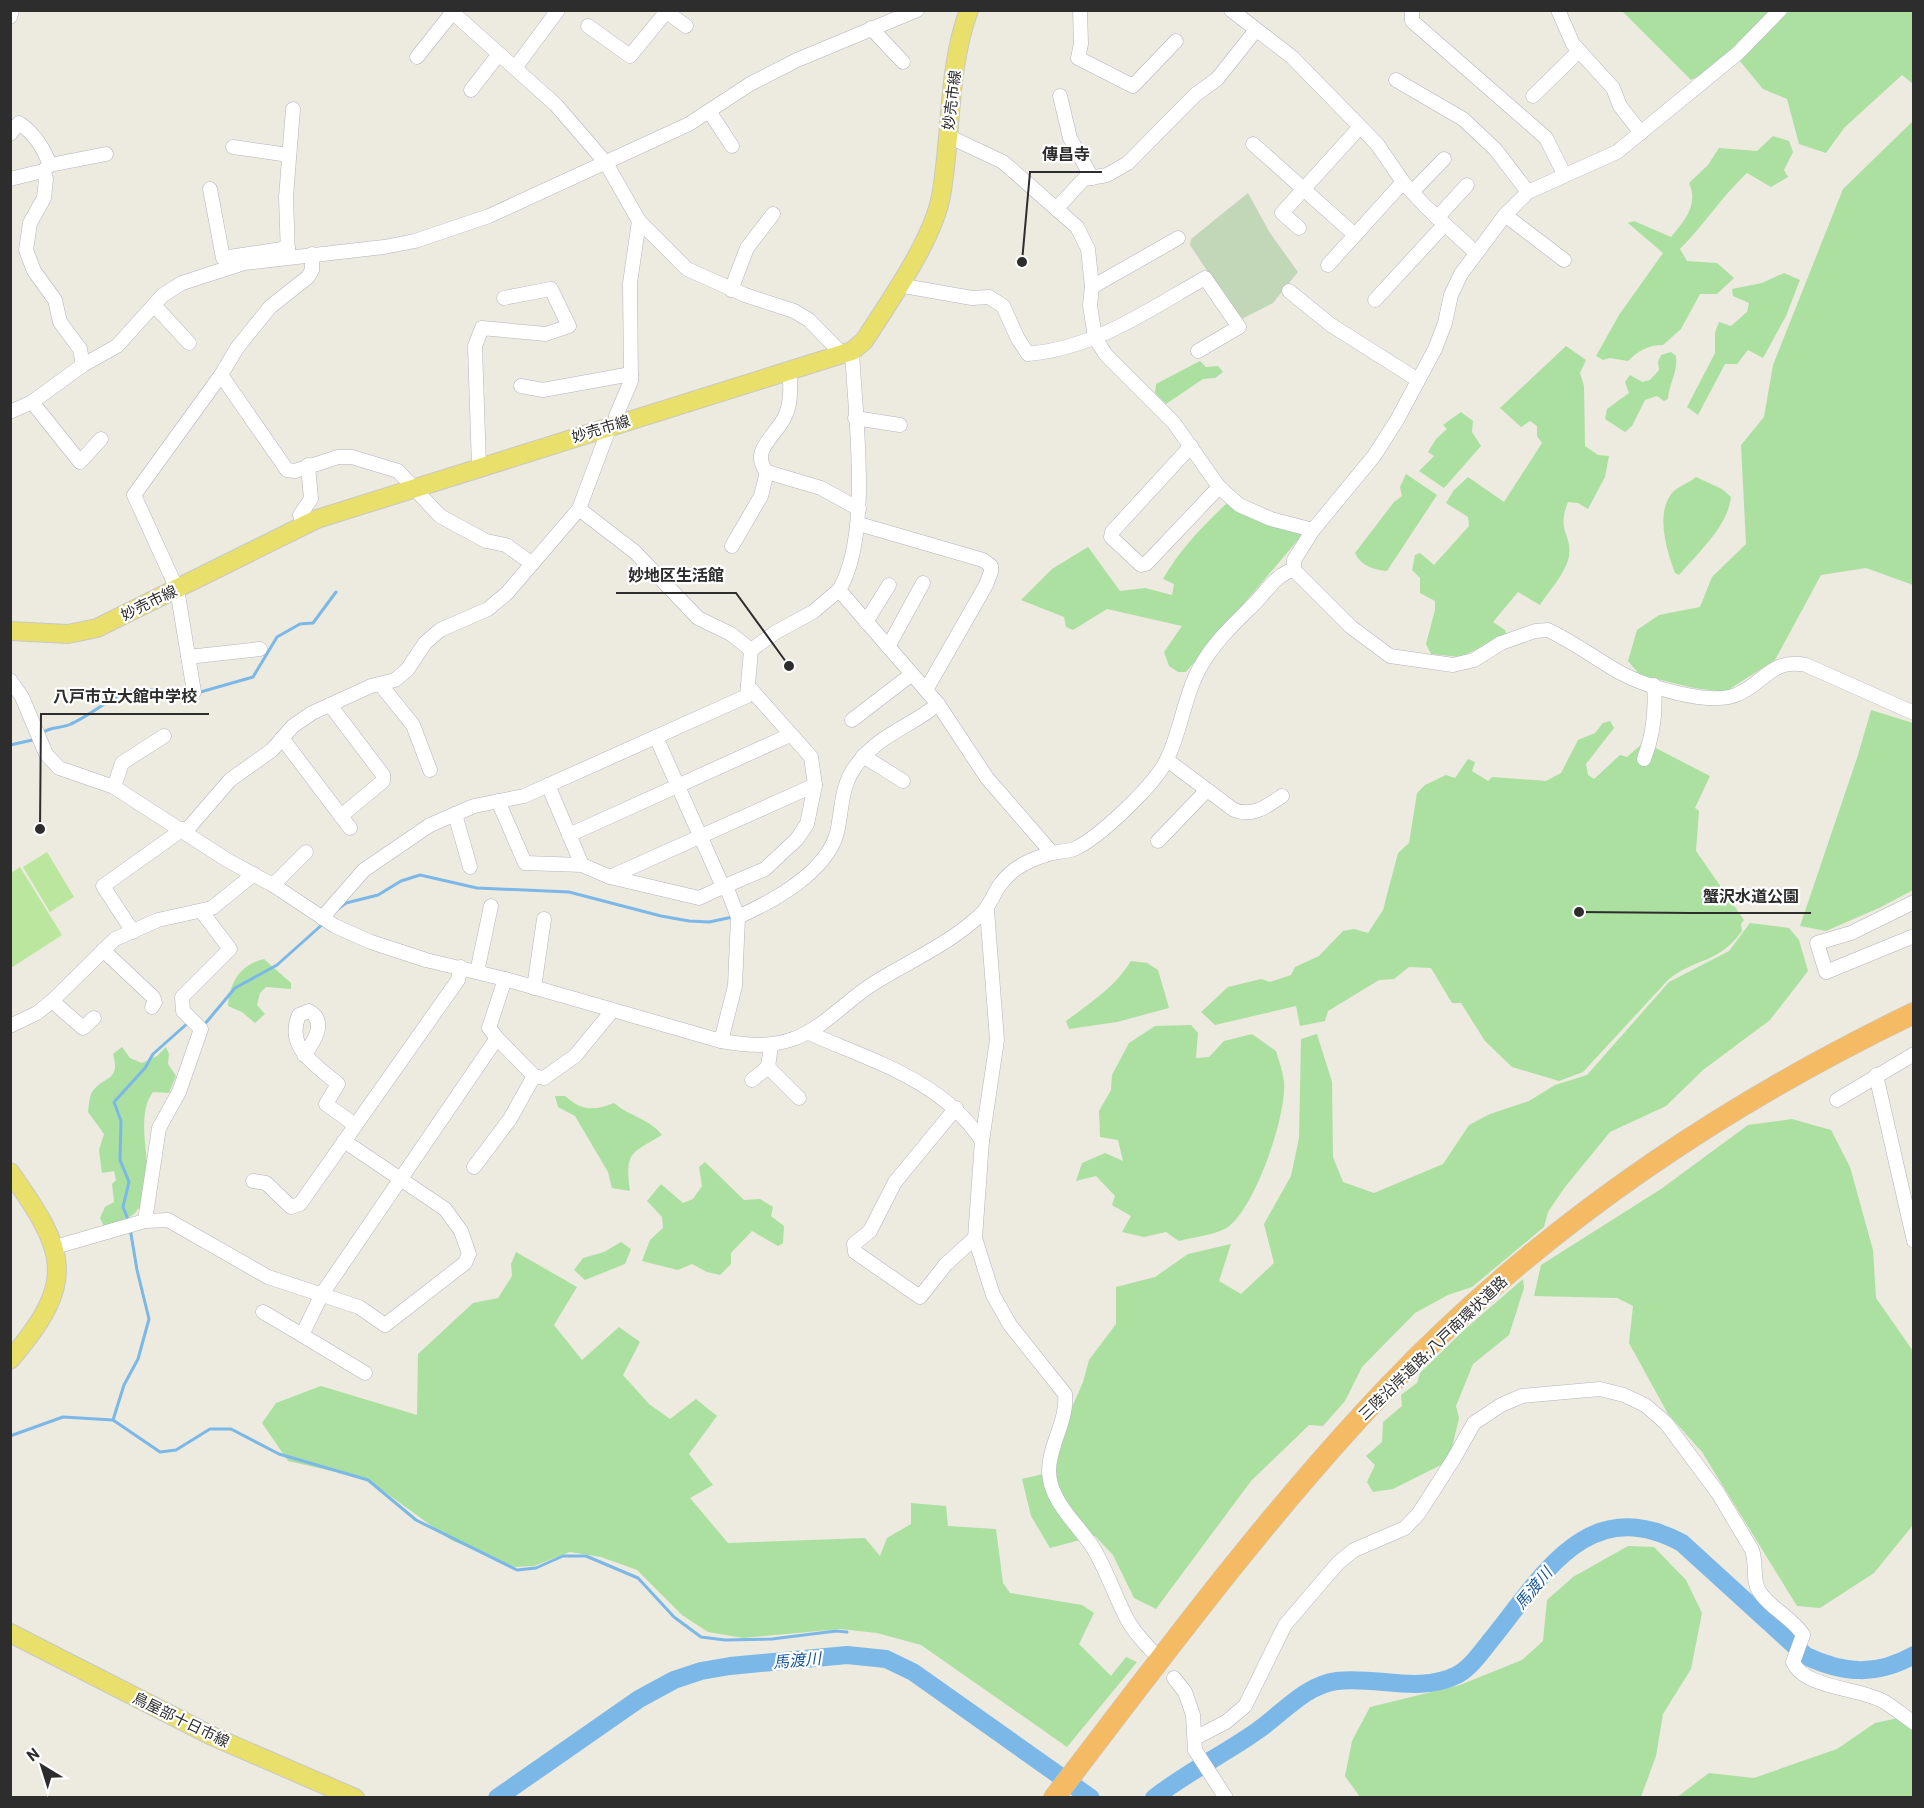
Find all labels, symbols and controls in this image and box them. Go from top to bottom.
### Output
street label: 妙売市線 [938,69,964,131]
callout: 傳昌寺 [1030,138,1102,172]
text: 傳昌寺 [1042,144,1090,163]
street label: 妙売市線 [569,411,632,445]
callout: 妙地区生活館 [616,559,736,593]
text: 妙地区生活館 [628,565,724,584]
street label: 妙売市線 [118,581,179,623]
callout: 八戸市立大館中学校 [41,680,209,714]
text: 八戸市立大館中学校 [53,686,197,705]
callout: 蟹沢水道公園 [1691,879,1811,913]
text: 蟹沢水道公園 [1703,886,1799,905]
street label: 三陸沿岸道路;八戸南環状道路 [1354,1271,1510,1423]
water label: 馬渡川 [1510,1562,1557,1612]
water label: 馬渡川 [772,1648,824,1671]
street label: 鳥屋部十日市線 [130,1688,233,1750]
north arrow [12,1736,72,1796]
text: N [22,1743,42,1765]

